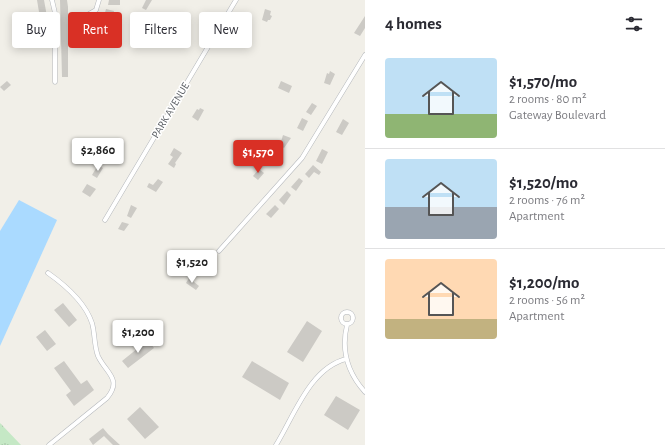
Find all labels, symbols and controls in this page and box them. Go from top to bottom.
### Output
chip: Buy [12,12,60,48]
chip: Rent [68,12,122,48]
chip: Filters [130,12,191,48]
chip: New [199,12,252,48]
icon: filters [623,13,645,35]
text: 4 homes [385,15,442,32]
text: $1,570/mo [509,73,577,90]
icon: home [417,74,465,122]
street label: PARK AVENUE [150,80,192,140]
text: 2 rooms · 80 m² [509,93,586,106]
text: Gateway Boulevard [509,109,606,122]
pin: $2,860 [65,138,131,172]
pin: $1,570 [225,140,291,174]
text: $2,860 [81,144,115,157]
text: $1,570 [242,146,274,159]
text: $1,520/mo [509,174,578,191]
icon: home [417,175,465,223]
text: 2 rooms · 76 m² [509,194,585,207]
text: Apartment [509,210,564,223]
pin: $1,520 [159,250,225,284]
text: $1,520 [176,256,208,269]
text: $1,200/mo [509,274,579,291]
icon: home [417,275,465,323]
text: 2 rooms · 56 m² [509,294,585,307]
text: Apartment [509,310,564,323]
pin: $1,200 [105,320,171,354]
text: $1,200 [121,326,155,339]

